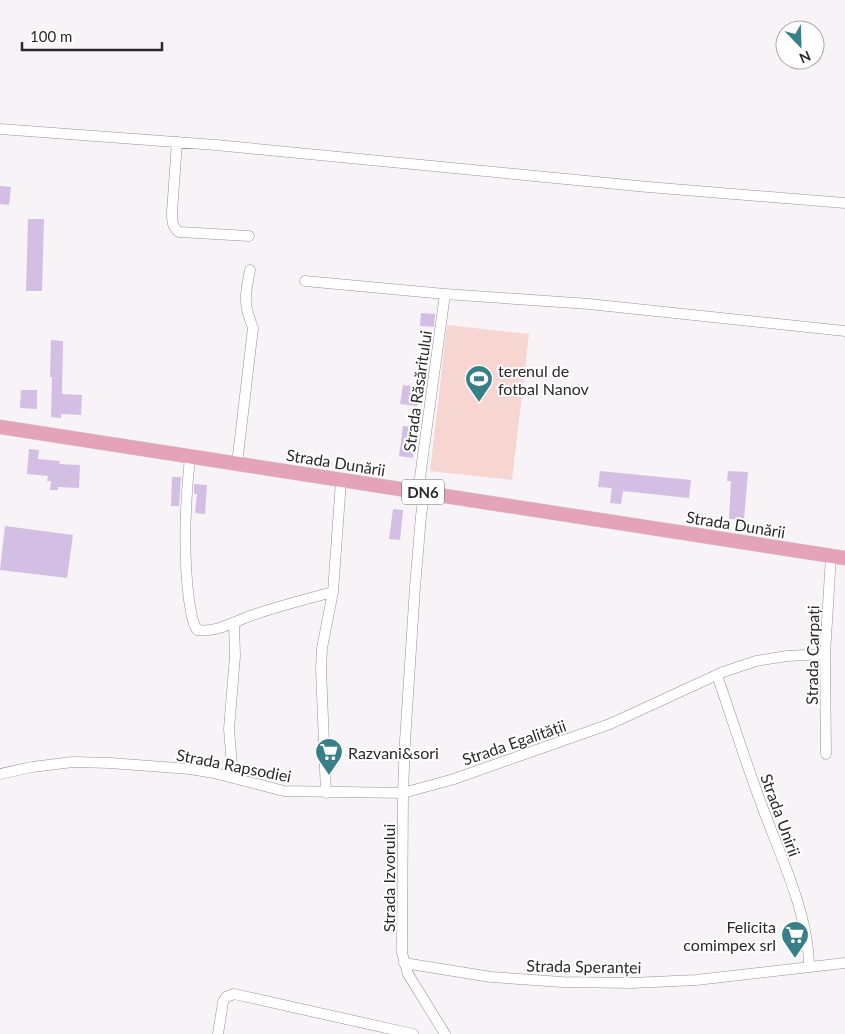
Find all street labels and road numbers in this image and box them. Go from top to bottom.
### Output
street label: Strada Răsăritului [399,329,435,453]
street label: Strada Dunării [285,445,387,479]
road number: DN6 [402,480,444,504]
street label: Strada Dunării [685,507,787,541]
street label: Strada Carpați [802,605,822,705]
street label: Strada Egalității [460,715,568,769]
street label: Strada Rapsodiei [175,745,293,785]
street label: Strada Unirii [757,771,805,859]
street label: Strada Izvorului [379,824,398,932]
street label: Strada Speranței [526,955,642,977]

